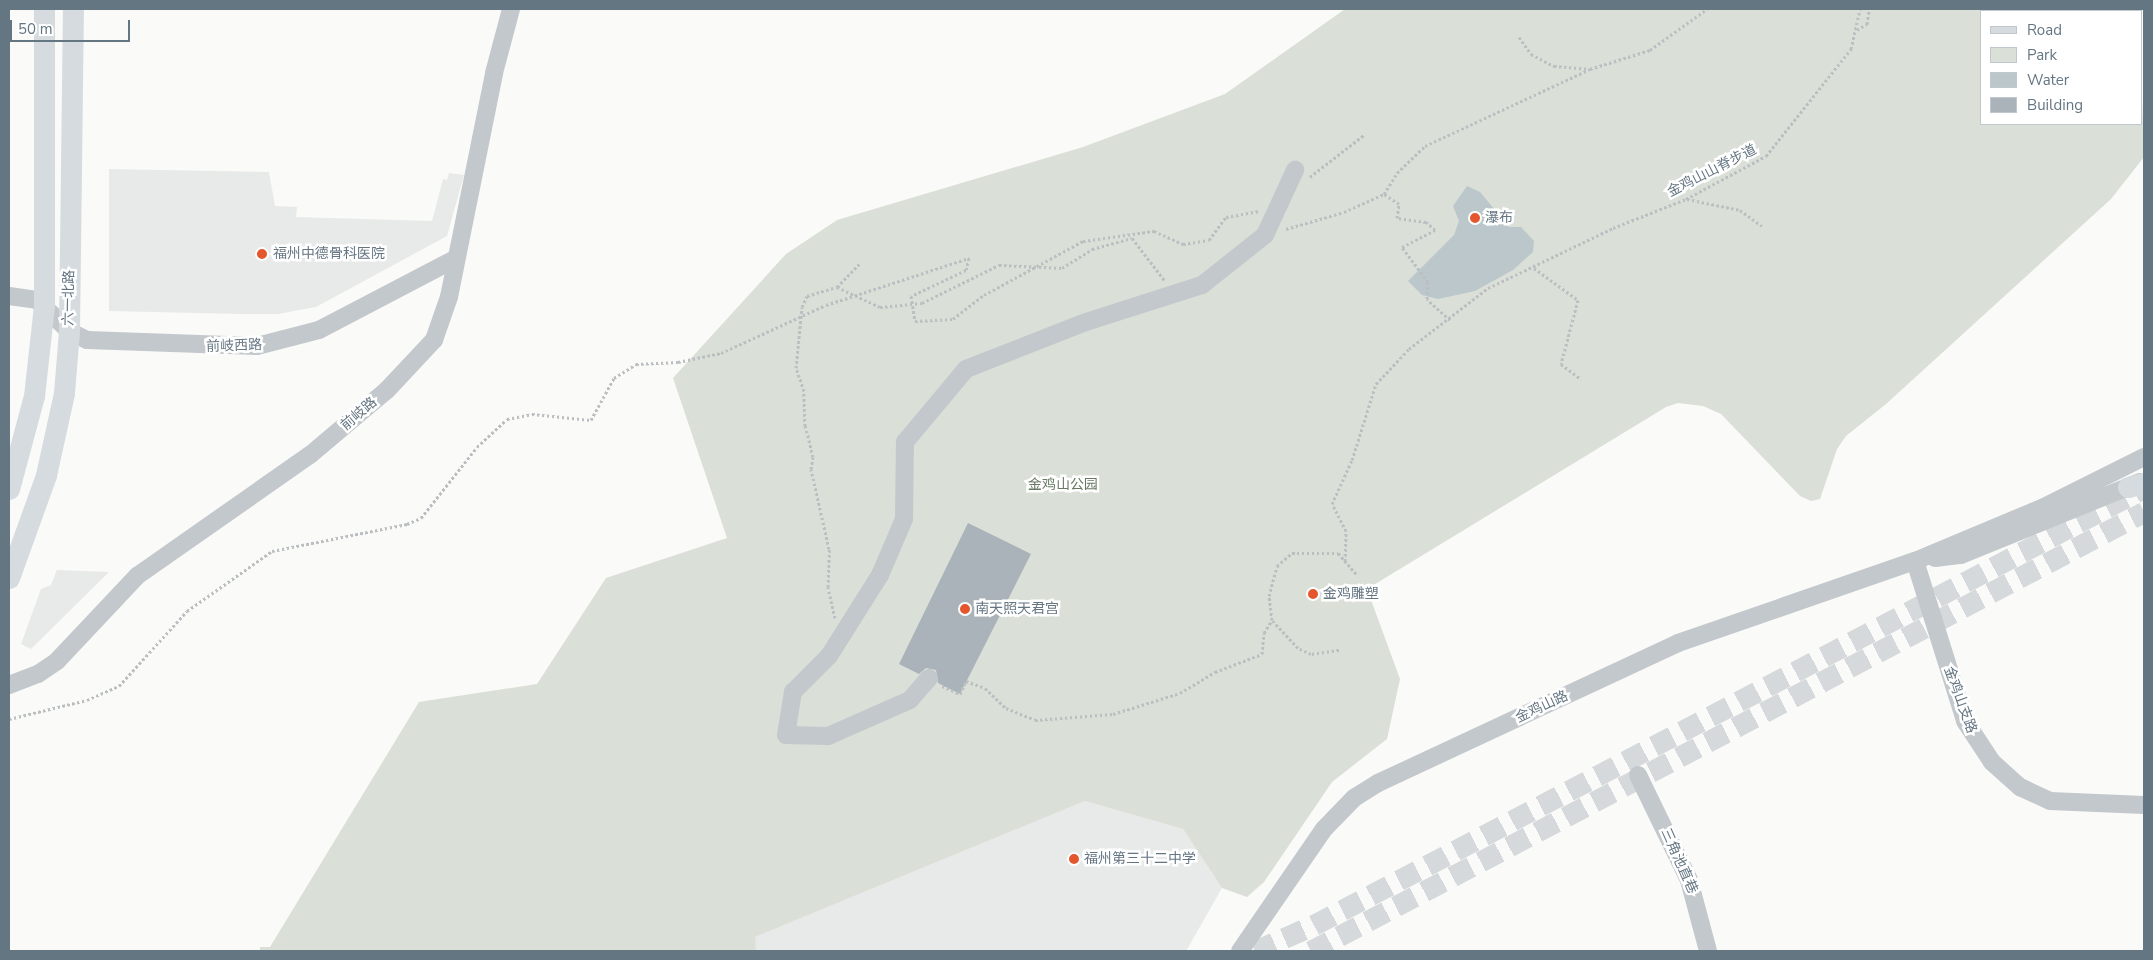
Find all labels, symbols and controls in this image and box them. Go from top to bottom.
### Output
scale bar [12,10,132,42]
legend [1980,10,2143,125]
text: 50 m [18,19,53,39]
text: Road [2027,20,2062,40]
text: Park [2027,45,2057,65]
text: Water [2027,70,2069,90]
text: Building [2027,95,2083,115]
street label: 金鸡山山脊步道 [1665,141,1759,201]
place label: 瀑布 [1485,210,1513,226]
marker: 瀑布 [1469,212,1481,224]
place label: 福州中德骨科医院 [273,246,385,262]
marker: 福州中德骨科医院 [255,247,269,261]
street label: 六一北路 [60,270,78,326]
street label: 前岐西路 [206,337,262,355]
street label: 前岐路 [338,394,380,434]
park label: 金鸡山公园 [1028,477,1098,493]
place label: 金鸡雕塑 [1323,586,1379,602]
marker: 金鸡雕塑 [1307,588,1319,600]
place label: 南天照天君宫 [975,601,1059,617]
marker: 南天照天君宫 [959,603,971,615]
street label: 金鸡山支路 [1940,664,1980,736]
street label: 金鸡山路 [1513,688,1571,726]
street label: 三角池直巷 [1657,826,1701,896]
place label: 福州第三十二中学 [1084,851,1196,867]
marker: 福州第三十二中学 [1068,853,1080,865]

